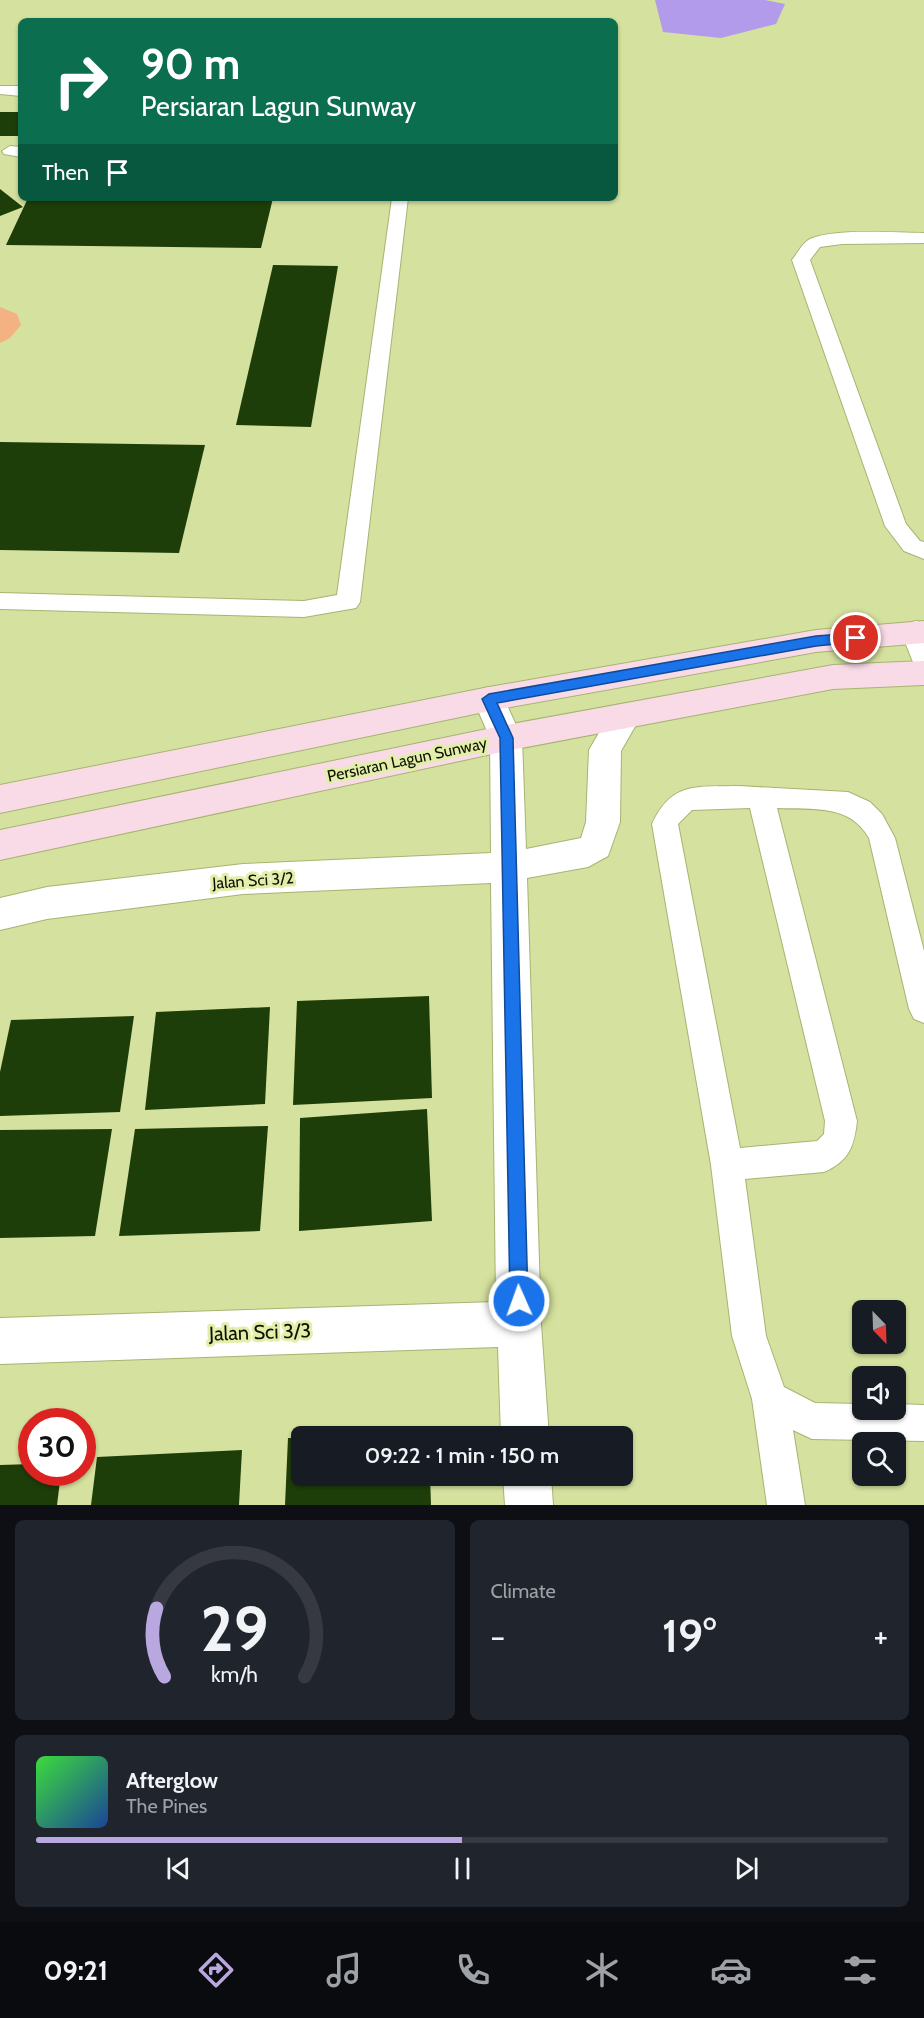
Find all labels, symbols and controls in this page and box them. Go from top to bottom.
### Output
text: 90 m [141,38,240,90]
icon: right [42,42,120,120]
text: Persiaran Lagun Sunway [141,90,416,123]
icon: arrive [101,156,134,189]
text: Then [42,159,89,186]
pin [830,612,881,663]
icon: arrive [839,621,872,654]
street label: Persiaran Lagun Sunway [325,733,489,786]
street label: Jalan Sci 3/2 [211,868,294,893]
position arrow [487,1269,551,1333]
north arrow [852,1300,906,1354]
map controls [852,1300,906,1486]
street label: Jalan Sci 3/3 [208,1318,311,1346]
button: sound [852,1366,906,1420]
speed limit sign: 30 [18,1408,96,1486]
button: search [852,1432,906,1486]
text: 09:22 · 1 min · 150 m [365,1442,559,1469]
text: Climate [491,1579,556,1603]
text: 29 [201,1591,269,1667]
text: 19° [662,1609,716,1663]
text: − [491,1616,505,1656]
text: + [873,1616,888,1656]
text: km/h [211,1661,258,1687]
text: Afterglow [126,1767,218,1794]
text: The Pines [126,1794,207,1818]
icon: previous [162,1852,195,1885]
icon: pause [446,1852,479,1885]
icon: next [730,1852,763,1885]
icon: directions [195,1949,237,1991]
icon: music [323,1949,365,1991]
icon: phone [452,1949,494,1991]
icon: climate [581,1949,623,1991]
icon: car [710,1949,752,1991]
icon: filters [839,1949,881,1991]
text: 09:21 [43,1954,108,1987]

